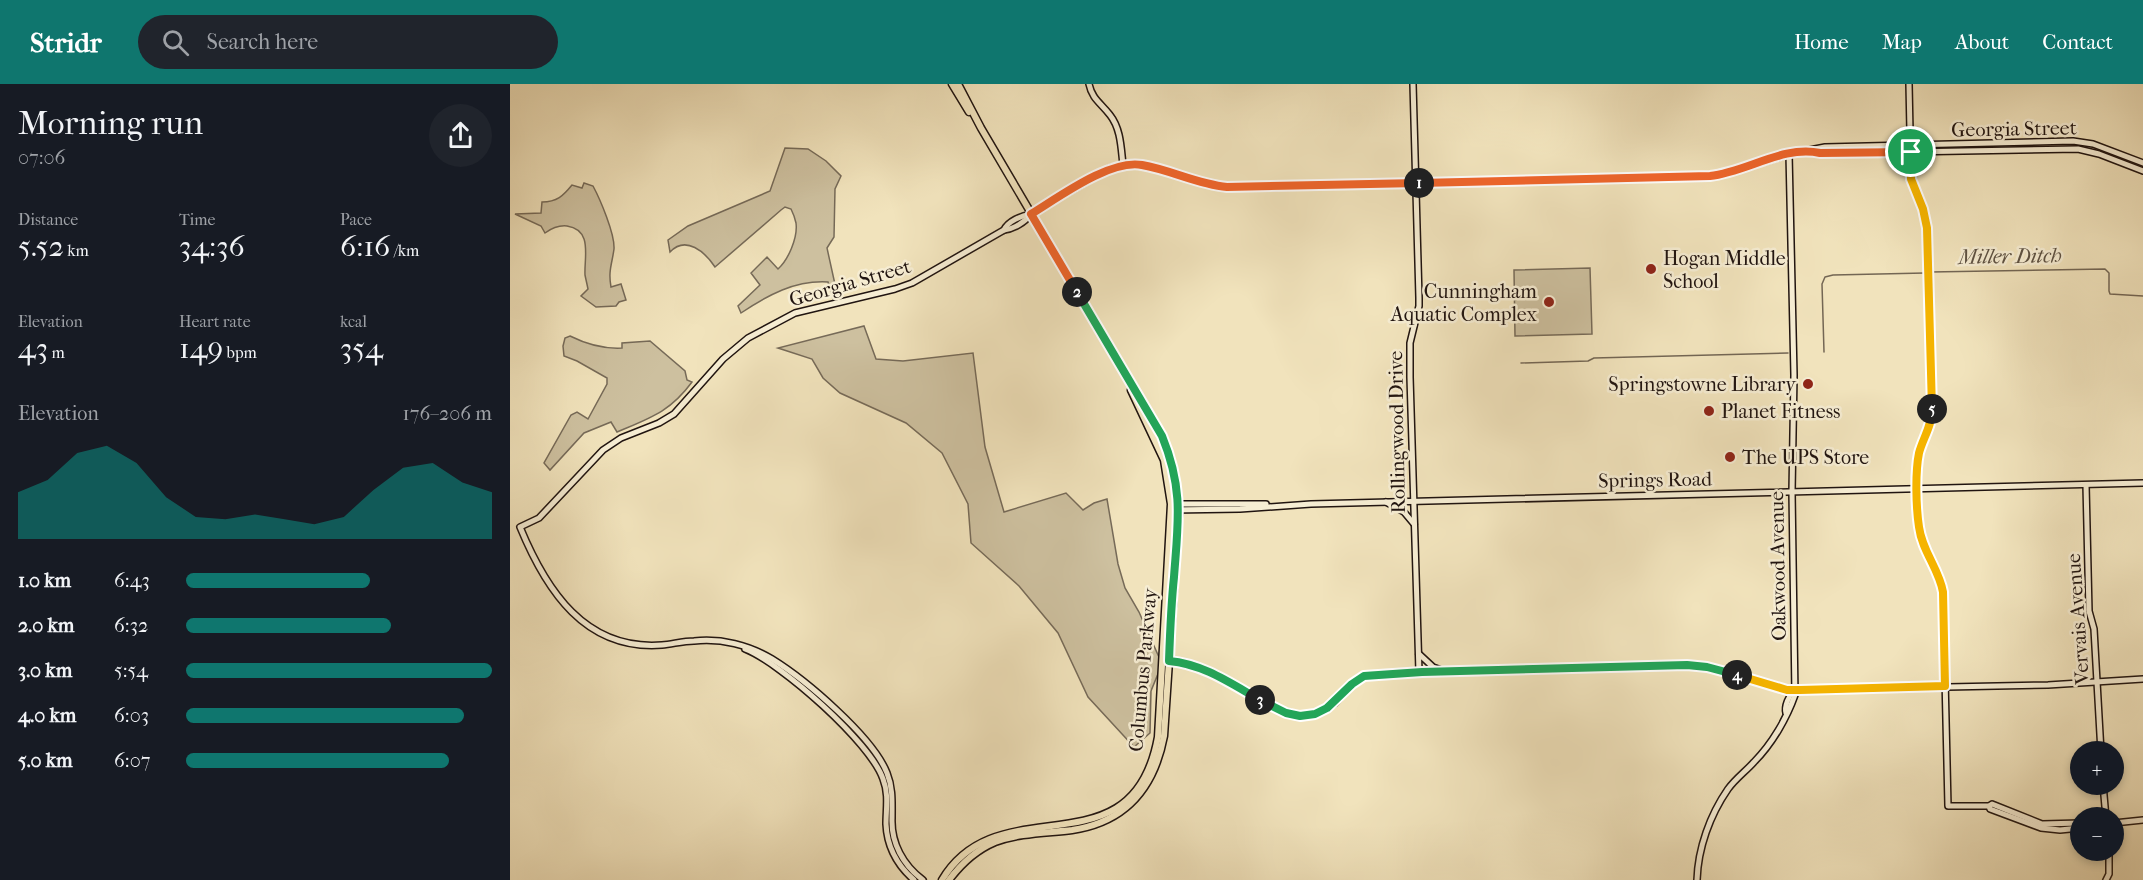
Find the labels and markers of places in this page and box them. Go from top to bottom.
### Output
pin [1885,126,1936,177]
pin: 1 [1404,168,1434,198]
place label: Hogan Middle School [1663,247,1786,293]
marker: Hogan Middle School [1644,262,1658,276]
pin: 2 [1062,277,1092,307]
place label: Cunningham Aquatic Complex [1390,280,1538,326]
marker: Cunningham Aquatic Complex [1542,295,1556,309]
place label: Springstowne Library [1608,373,1797,396]
marker: Springstowne Library [1801,377,1815,391]
pin: 5 [1917,394,1947,424]
place label: Planet Fitness [1721,400,1841,423]
marker: Planet Fitness [1702,404,1716,418]
place label: The UPS Store [1742,446,1869,469]
marker: The UPS Store [1723,450,1737,464]
pin: 4 [1722,660,1752,690]
pin: 3 [1245,685,1275,715]

